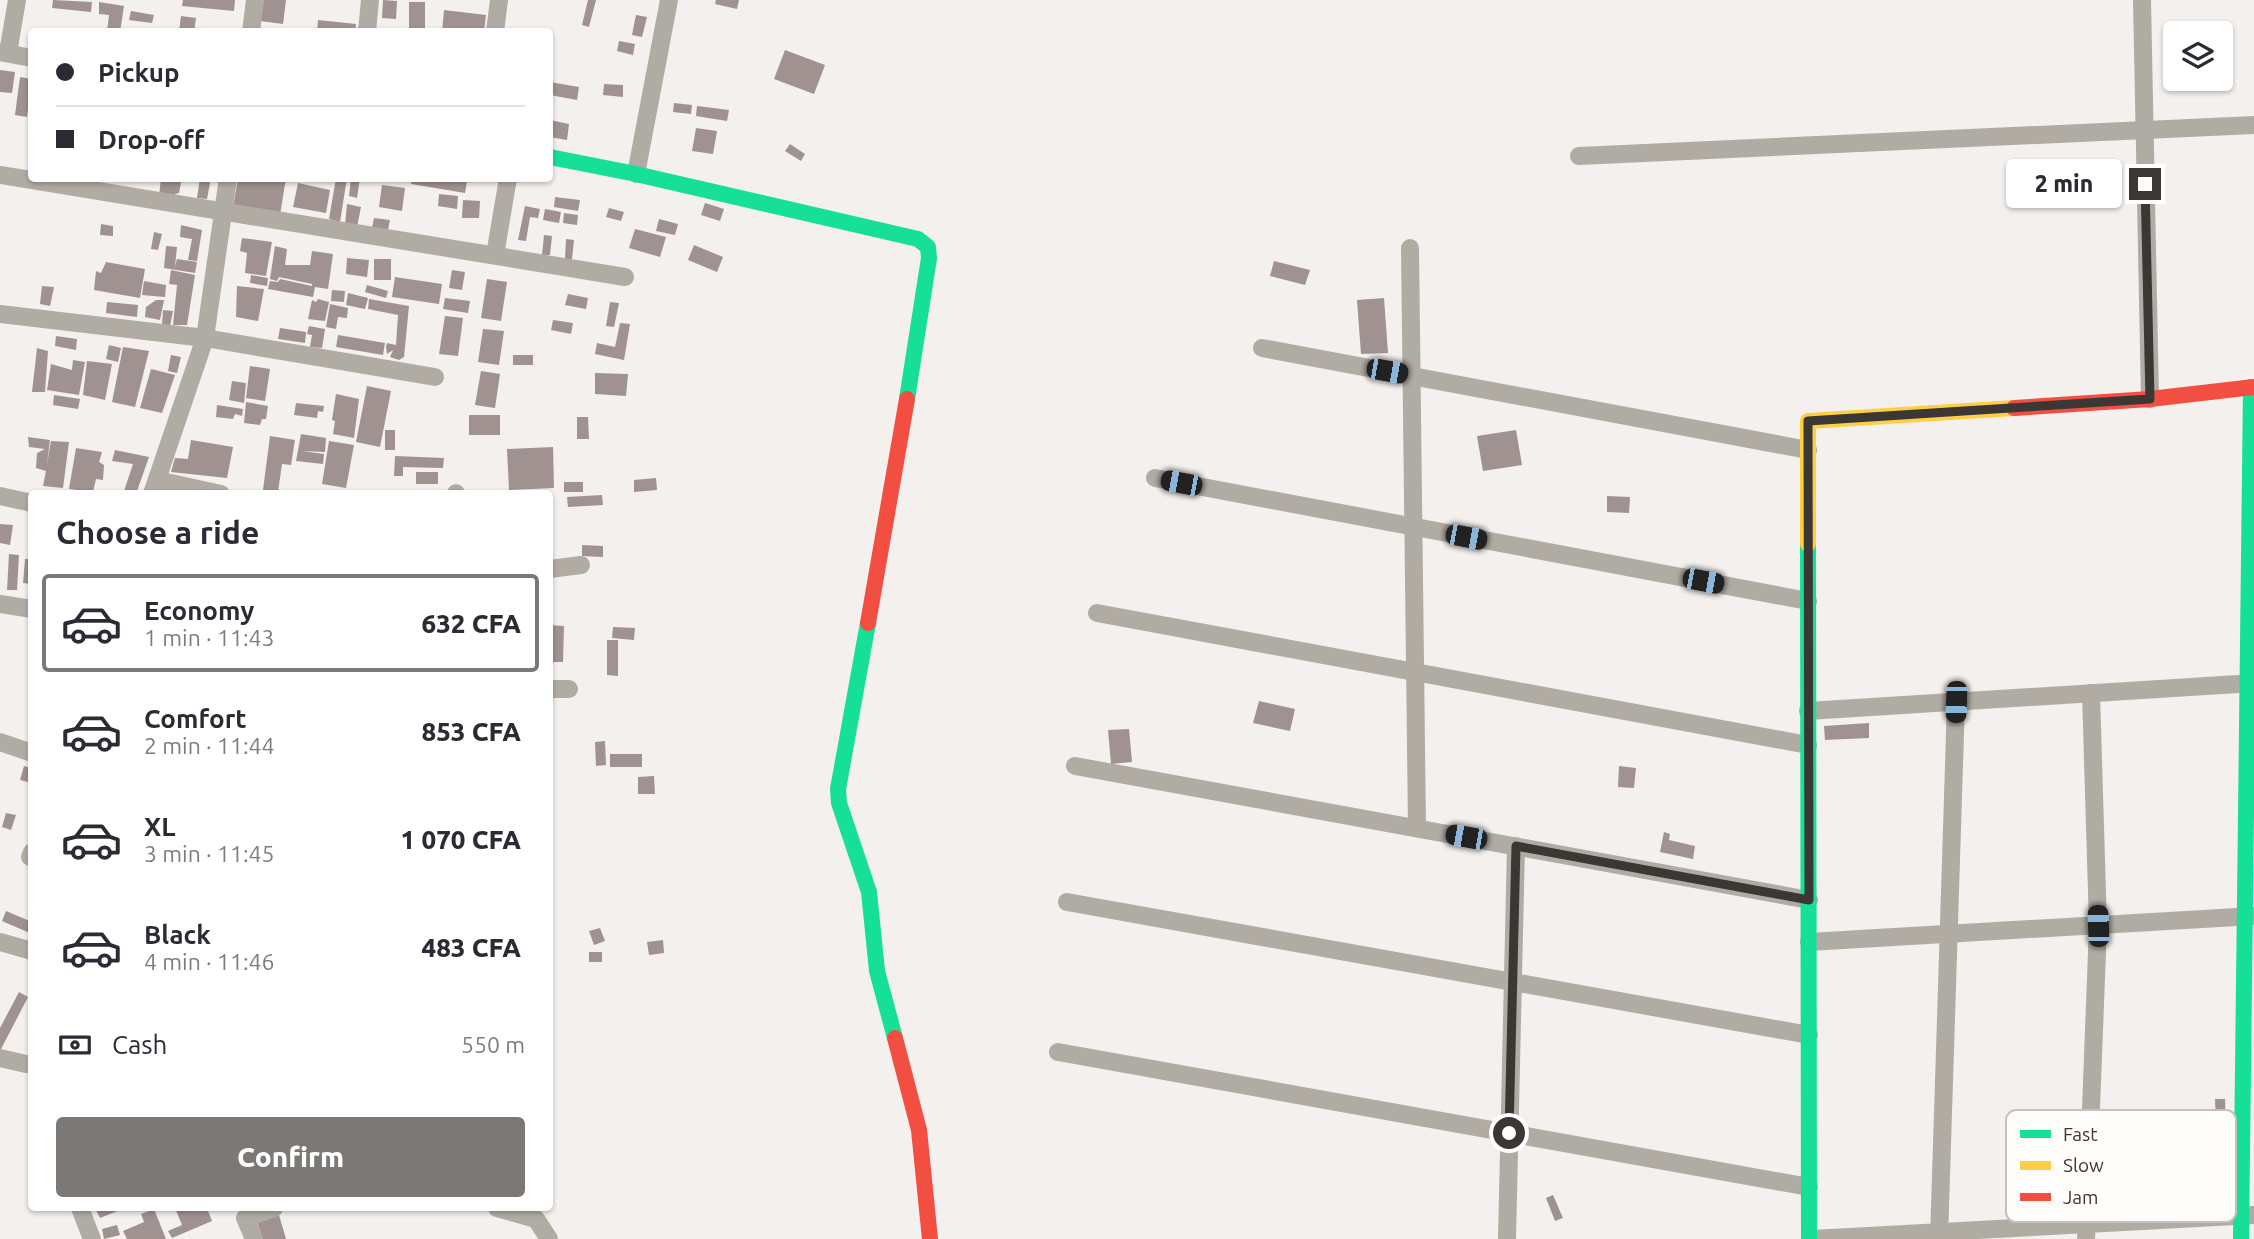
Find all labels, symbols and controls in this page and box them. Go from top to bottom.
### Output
map controls [2163,21,2233,91]
button: layers [2163,21,2233,91]
text: Pickup [98,58,180,87]
text: Drop-off [98,125,205,154]
callout: 2 min [2005,160,2120,208]
route end [2129,168,2161,200]
text: 2 min [2035,171,2093,196]
car [1365,357,1410,385]
car [1159,469,1204,497]
text: Choose a ride [56,514,259,550]
car [1444,523,1489,551]
car [1681,567,1726,595]
icon: car [60,592,123,655]
text: Economy [144,596,254,625]
text: 632 CFA [421,609,521,638]
text: 1 min · 11:43 [144,625,275,650]
car [1945,681,1968,723]
icon: car [60,700,123,763]
text: Comfort [144,704,247,733]
text: 853 CFA [421,717,521,746]
text: 2 min · 11:44 [144,733,275,758]
icon: car [60,808,123,871]
text: XL [144,812,175,841]
car [1444,823,1489,851]
text: 1 070 CFA [401,825,521,854]
text: 3 min · 11:45 [144,841,275,866]
car [2087,905,2110,947]
icon: car [60,916,123,979]
text: Black [144,920,211,949]
text: 483 CFA [421,933,521,962]
text: 4 min · 11:46 [144,949,275,974]
icon: cash [56,1026,94,1064]
text: Cash [112,1030,167,1059]
text: 550 m [461,1032,525,1057]
legend [2006,1110,2236,1222]
button: Confirm [56,1117,525,1197]
route start [1493,1117,1525,1149]
text: Fast [2063,1123,2098,1145]
text: Slow [2063,1154,2104,1176]
text: Jam [2063,1186,2099,1208]

